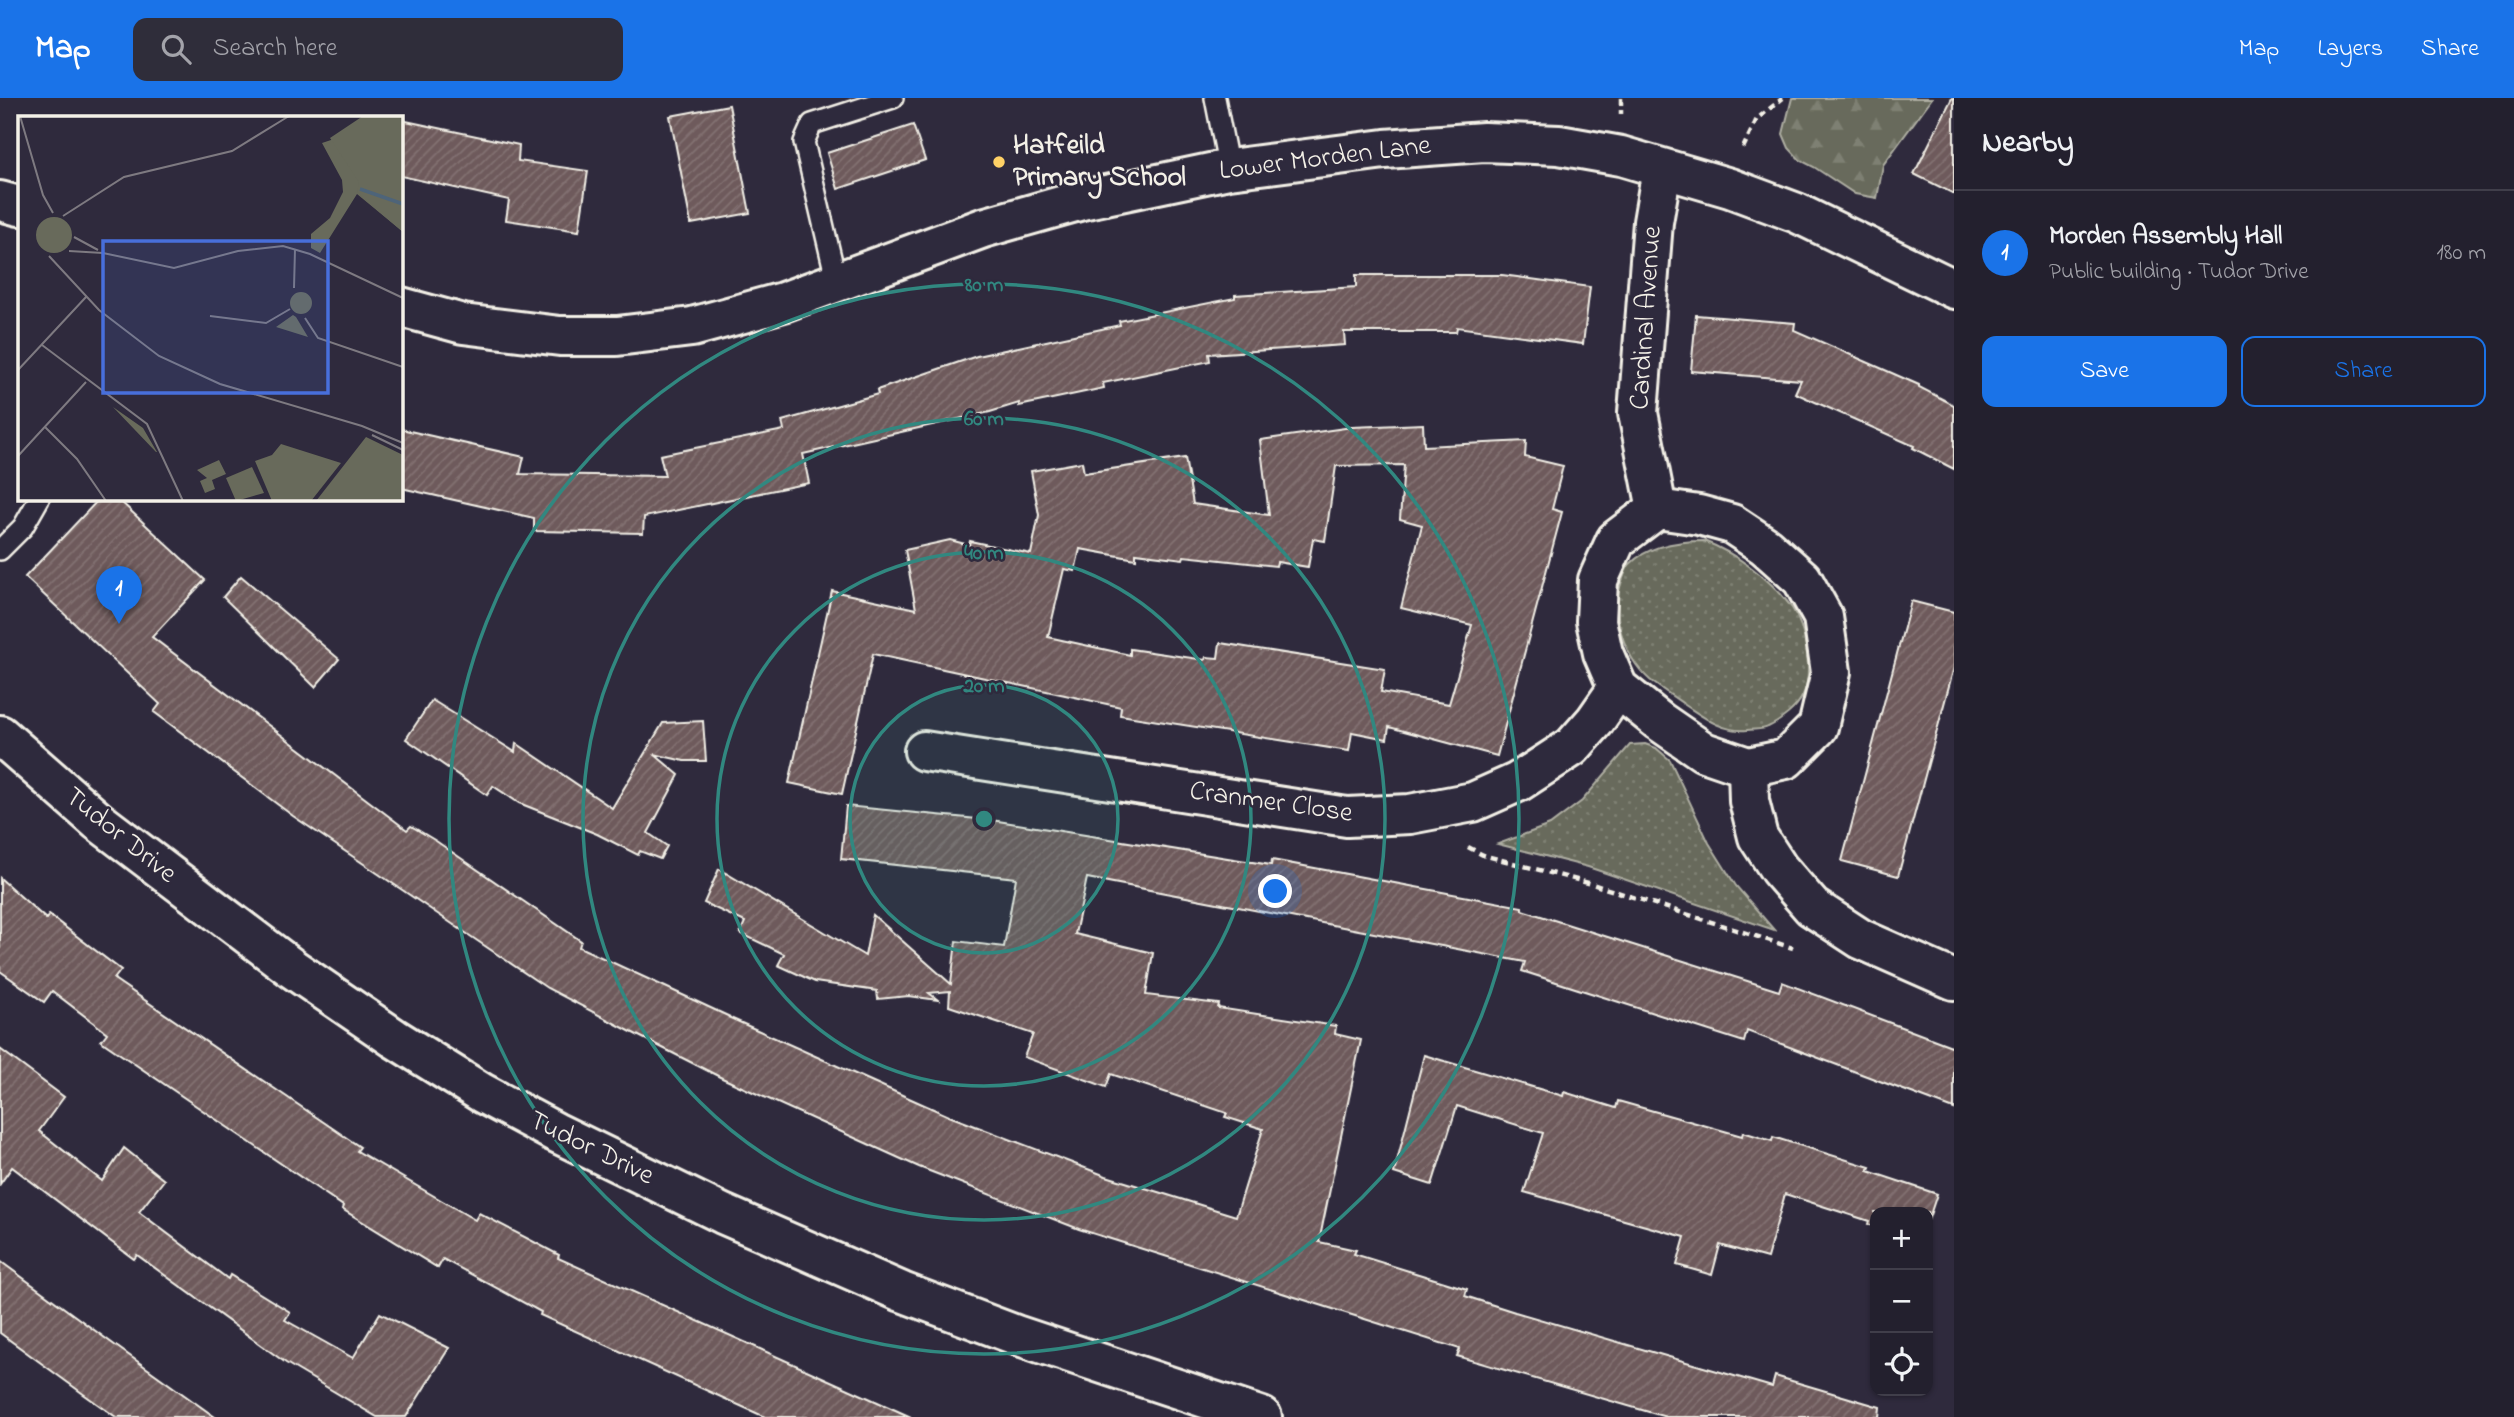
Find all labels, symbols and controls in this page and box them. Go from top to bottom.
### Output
search box [133,18,623,81]
text: Map [35,25,91,73]
icon: search [157,30,195,68]
text: Search here [213,30,337,68]
text: Map [2239,32,2279,67]
text: Layers [2317,32,2383,67]
text: Share [2421,32,2479,67]
inset map [18,116,402,500]
text: Nearby [1982,122,2074,166]
place label: Hatfeild Primary School [1013,126,1186,199]
street label: Lower Morden Lane [1217,126,1433,192]
marker: Hatfeild Primary School [991,154,1007,170]
text: Morden Assembly Hall [2049,218,2282,256]
street label: Cardinal Avenue [1620,224,1674,411]
text: 1 [2001,237,2009,270]
text: 180 m [2437,237,2486,270]
text: Public building · Tudor Drive [2049,256,2309,289]
text: 80 m [964,271,1003,301]
button: Save [1982,336,2227,407]
button: Share [2241,336,2486,407]
text: 60 m [964,405,1004,435]
text: 40 m [964,539,1004,569]
pin: 1 [96,566,142,624]
text: 20 m [962,672,1005,702]
street label: Cranmer Close [1187,771,1356,835]
street label: Tudor Drive [55,778,186,895]
centre of rings [972,807,996,831]
your location [1258,874,1292,908]
street label: Tudor Drive [521,1101,661,1197]
map controls [1870,1207,1933,1396]
button: + [1870,1207,1933,1270]
button: − [1870,1270,1933,1333]
button: locate [1870,1333,1933,1396]

